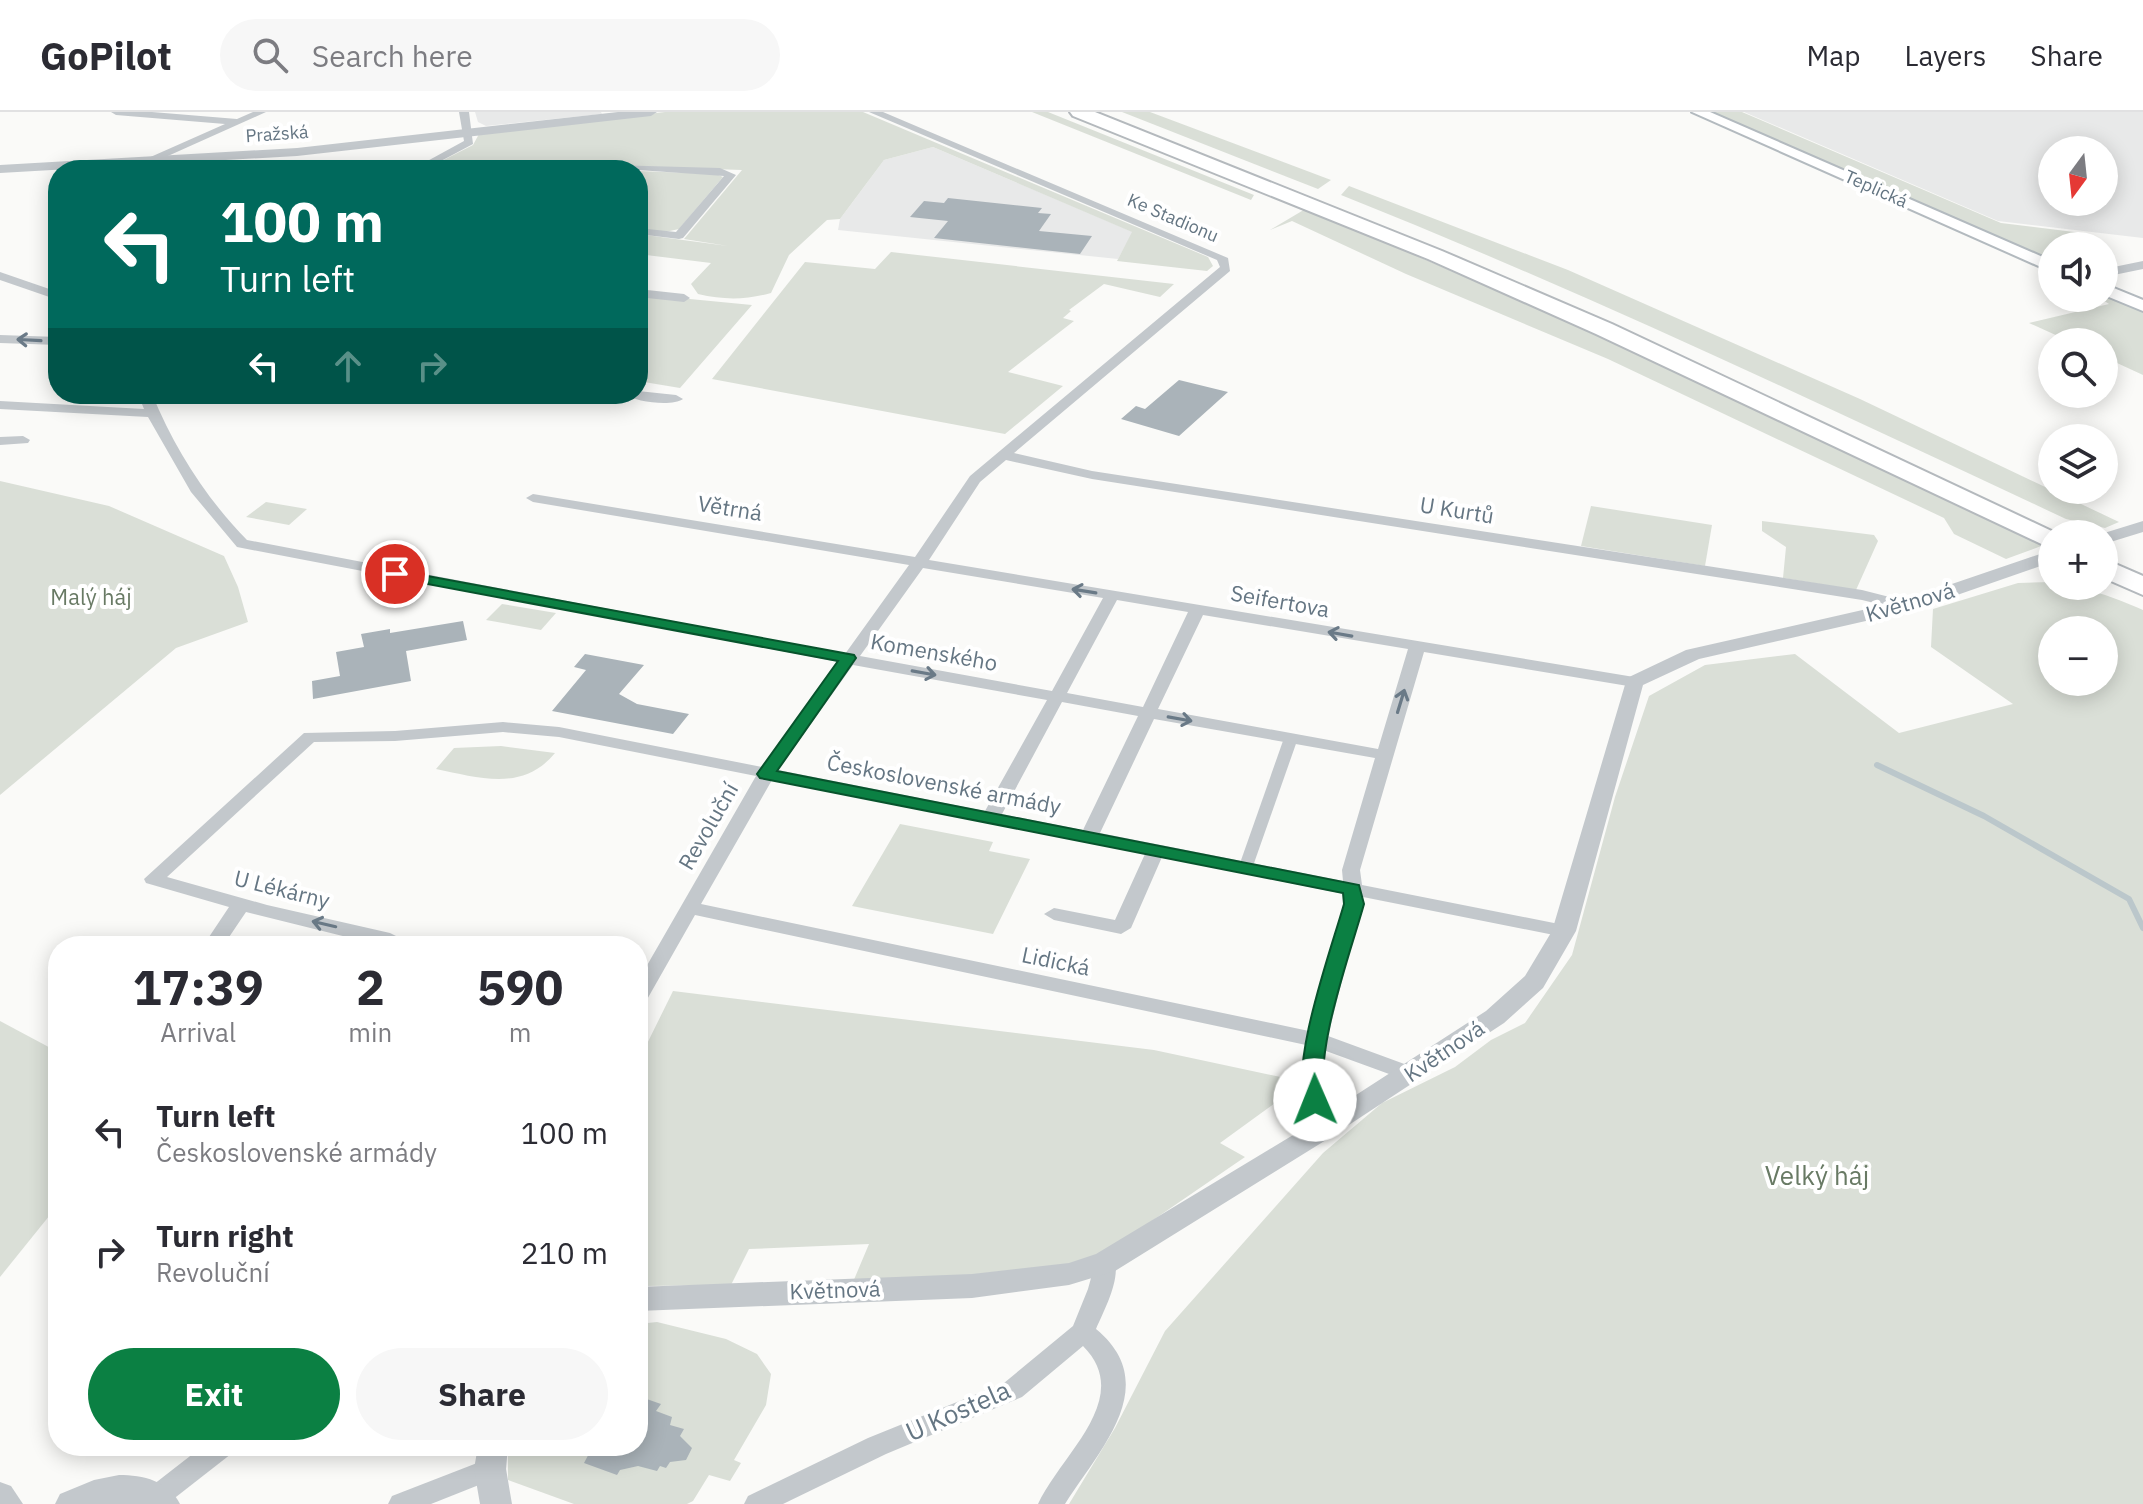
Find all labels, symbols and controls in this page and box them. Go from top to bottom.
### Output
search box [220,19,780,91]
text: GoPilot [40,31,172,80]
icon: search [248,33,292,77]
text: Search here [312,36,473,75]
text: Map [1806,37,1860,74]
text: Layers [1904,37,1986,74]
text: Share [2030,37,2103,74]
street label: Pražská [245,120,310,147]
north arrow [2038,136,2118,216]
map controls [2038,136,2118,696]
street label: Teplická [1841,164,1912,213]
text: 100 m [220,185,384,257]
street label: Ke Stadionu [1124,188,1222,247]
icon: left [88,192,192,296]
button: sound [2038,232,2118,312]
text: Turn left [220,255,355,302]
button: search [2038,328,2118,408]
one-way arrow [16,332,43,347]
icon: left [242,344,286,388]
icon: ahead [326,344,370,388]
icon: right [410,344,454,388]
button: layers [2038,424,2118,504]
street label: Větrná [696,488,765,527]
street label: U Kurtů [1418,489,1496,530]
button: + [2038,520,2118,600]
pin [361,540,429,608]
icon: arrive [373,552,417,596]
street label: Květnová [1862,575,1958,628]
street label: Seifertova [1228,578,1332,623]
park label: Malý háj [50,582,132,611]
one-way arrow [1072,583,1097,598]
button: − [2038,616,2118,696]
one-way arrow [1328,625,1353,640]
street label: Komenského [868,626,1000,677]
one-way arrow [911,667,937,682]
one-way arrow [1394,688,1409,714]
one-way arrow [1167,712,1193,727]
street label: Československé armády [825,747,1064,820]
street label: Revoluční [671,776,744,875]
street label: U Lékárny [231,863,333,914]
one-way arrow [312,916,338,931]
street label: Lidická [1019,939,1093,982]
text: 17:39 [133,956,264,1018]
text: 2 [356,956,385,1018]
text: 590 [477,956,563,1018]
street label: Květnová [1398,1013,1490,1088]
text: Arrival [160,1015,236,1049]
text: min [348,1015,392,1049]
text: m [509,1015,531,1049]
position arrow [1273,1058,1357,1142]
text: Turn left [156,1096,275,1135]
icon: left [88,1110,132,1154]
text: 100 m [521,1113,608,1152]
text: Československé armády [156,1135,437,1169]
park label: Velký háj [1765,1158,1869,1192]
text: Turn right [156,1216,294,1255]
icon: right [88,1230,132,1274]
text: 210 m [521,1233,608,1272]
text: Revoluční [156,1255,270,1289]
street label: Květnová [789,1273,881,1306]
button: Exit [88,1348,340,1440]
button: Share [356,1348,608,1440]
street label: U Kostela [900,1372,1015,1448]

